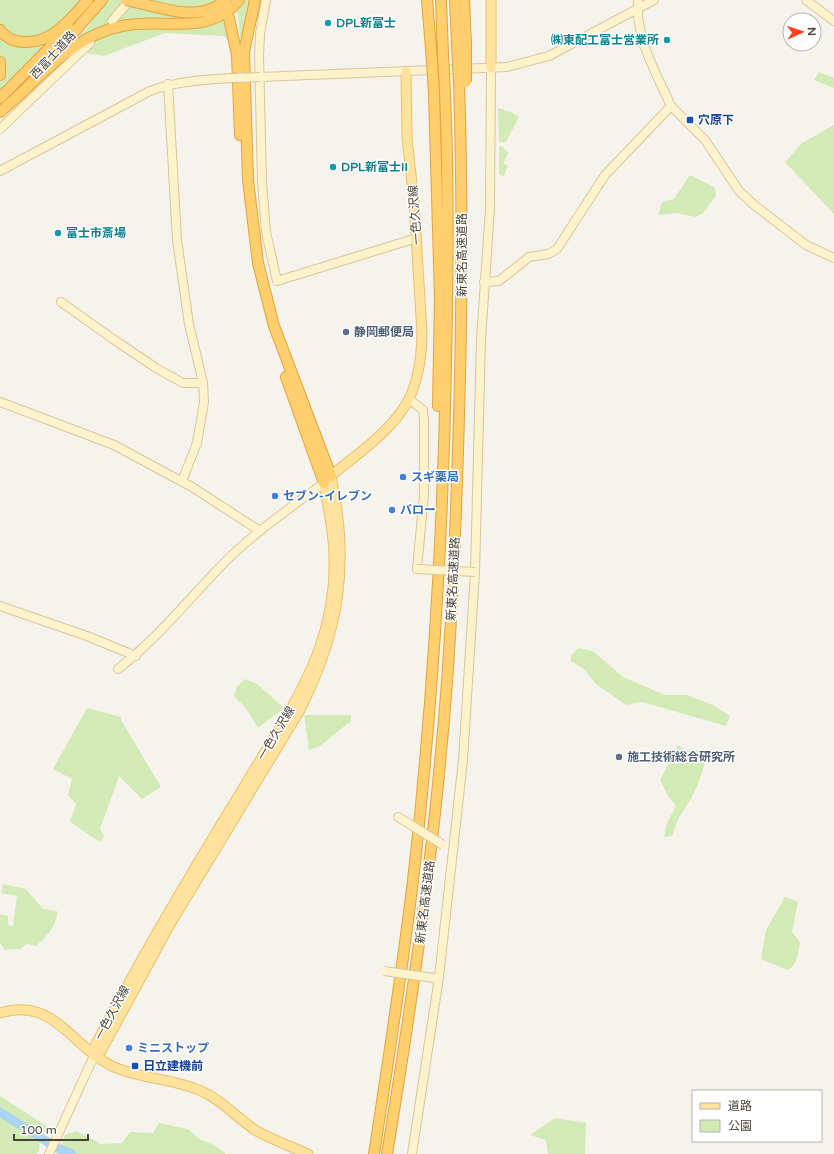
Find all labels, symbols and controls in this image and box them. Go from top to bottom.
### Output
north arrow [782,12,822,52]
place label: DPL新富士 [336,16,396,30]
marker: DPL新富士 [323,18,333,28]
text: N [805,27,818,36]
street label: 西富士道路 [27,28,79,82]
place label: ㈱東配工富士営業所 [551,33,659,47]
marker: ㈱東配工富士営業所 [662,35,672,45]
place label: 穴原下 [698,113,734,127]
marker: 穴原下 [685,115,695,125]
place label: DPL新富士II [341,160,408,174]
marker: DPL新富士II [328,162,338,172]
street label: 一色久沢線 [406,185,424,245]
street label: 新東名高速道路 [455,213,469,297]
place label: 富士市斎場 [66,226,126,240]
marker: 富士市斎場 [53,228,63,238]
place label: 静岡郵便局 [354,325,414,339]
marker: 静岡郵便局 [341,327,351,337]
place label: スギ薬局 [411,470,459,484]
marker: スギ薬局 [398,472,408,482]
place label: セブン-イレブン [283,489,372,503]
marker: セブン-イレブン [270,491,280,501]
place label: バロー [400,503,436,517]
marker: バロー [387,505,397,515]
street label: 新東名高速道路 [444,537,462,621]
street label: 一色久沢線 [255,704,297,762]
place label: 施工技術総合研究所 [627,750,735,764]
marker: 施工技術総合研究所 [614,752,624,762]
street label: 新東名高速道路 [413,859,437,945]
street label: 一色久沢線 [92,983,132,1043]
place label: ミニストップ [137,1041,209,1055]
marker: ミニストップ [124,1043,134,1053]
place label: 日立建機前 [143,1059,203,1073]
marker: 日立建機前 [130,1061,140,1071]
legend [692,1090,822,1142]
text: 道路 [728,1099,752,1113]
scale bar [14,1116,88,1142]
text: 公園 [728,1119,752,1133]
text: 100 m [20,1123,57,1137]

